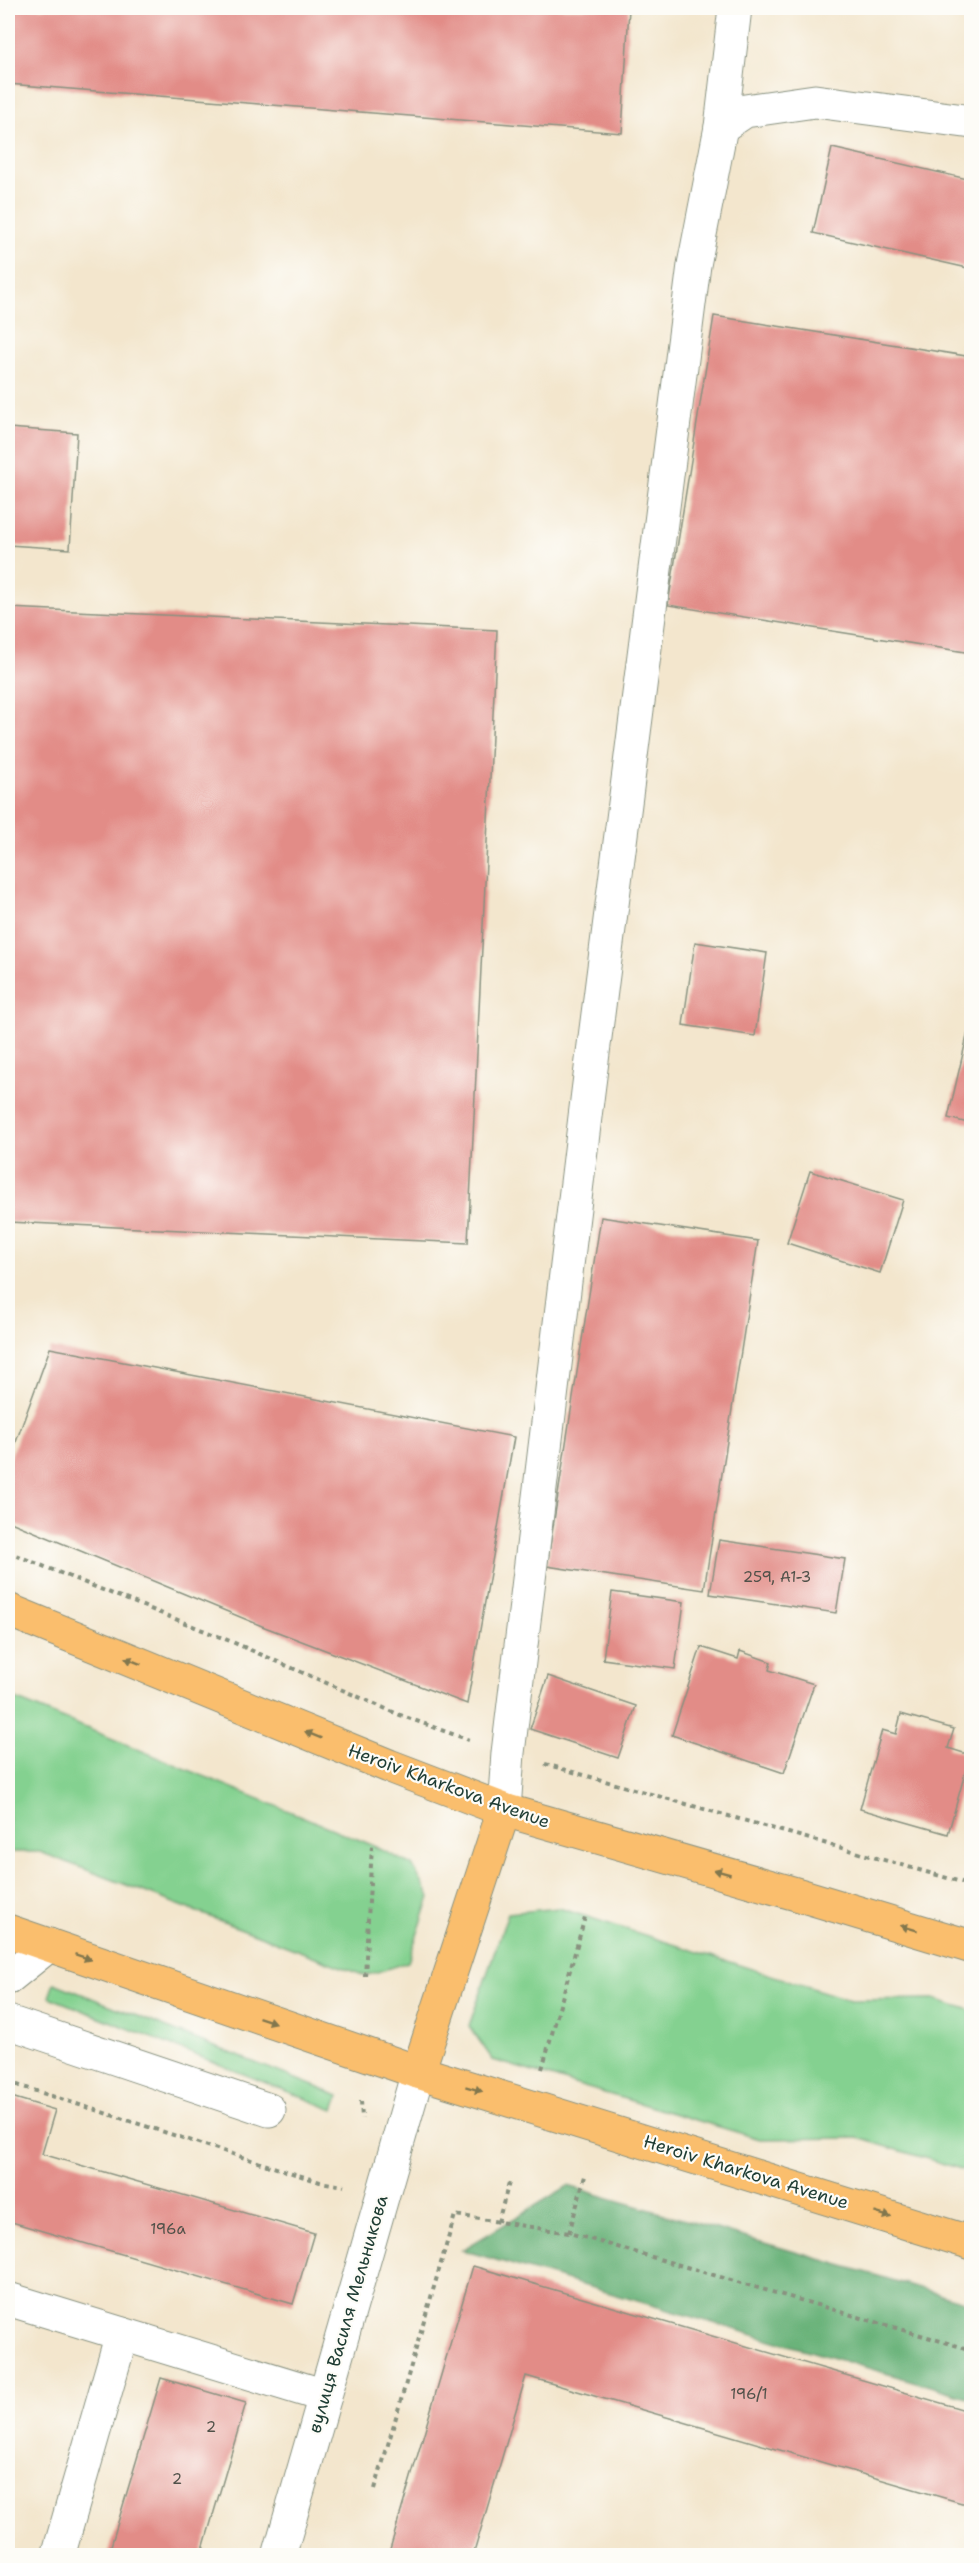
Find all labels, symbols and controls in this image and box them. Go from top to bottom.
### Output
house number: 259, А1-3 [743,1567,811,1587]
one-way arrow [123,1656,141,1666]
one-way arrow [304,1730,322,1739]
street label: Heroiv Kharkova Avenue [345,1738,553,1834]
one-way arrow [713,1867,731,1877]
one-way arrow [900,1923,918,1932]
one-way arrow [74,1952,92,1962]
one-way arrow [258,2015,276,2025]
one-way arrow [465,2085,483,2094]
street label: Heroiv Kharkova Avenue [640,2129,852,2215]
street label: вулиця Василя Мельникова [302,2192,394,2436]
one-way arrow [874,2211,892,2220]
house number: 196а [150,2219,186,2239]
house number: 196/1 [730,2384,768,2404]
house number: 2 [206,2417,216,2437]
house number: 2 [172,2469,182,2489]

